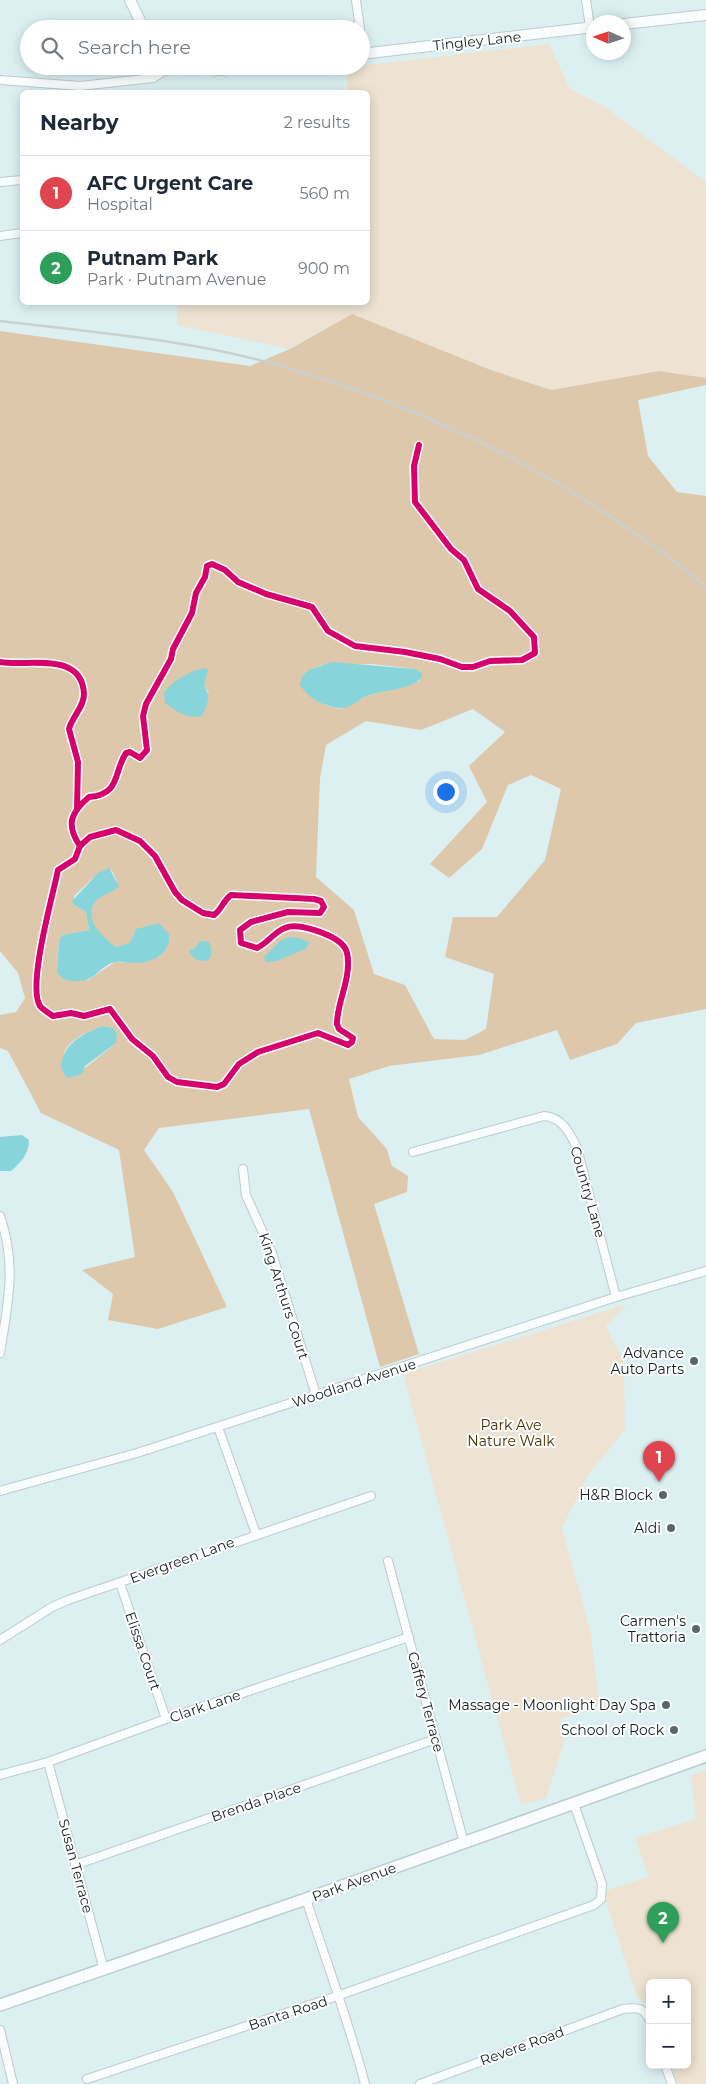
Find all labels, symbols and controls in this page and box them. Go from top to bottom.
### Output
north arrow [586,15,631,60]
search box [20,20,370,75]
street label: Tingley Lane [432,27,522,55]
icon: search [38,34,66,62]
text: Search here [78,36,191,59]
text: Nearby [40,110,119,135]
text: 2 results [284,113,350,132]
text: AFC Urgent Care [87,172,253,195]
text: 1 [53,184,59,203]
text: 560 m [299,184,350,203]
text: Hospital [87,195,153,214]
text: Putnam Park [87,247,218,270]
text: 2 [51,259,61,278]
text: 900 m [298,259,350,278]
text: Park · Putnam Avenue [87,270,267,289]
your location [433,779,459,805]
street label: Country Lane [566,1144,610,1240]
street label: King Arthurs Court [255,1230,313,1362]
place label: Advance Auto Parts [610,1344,684,1378]
street label: Woodland Avenue [290,1354,418,1412]
marker: Advance Auto Parts [688,1355,700,1367]
park label: Park Ave Nature Walk [467,1416,555,1450]
pin: 1 [643,1441,675,1482]
place label: H&R Block [579,1486,654,1504]
marker: H&R Block [657,1489,669,1501]
place label: Aldi [634,1519,661,1537]
marker: Aldi [665,1522,677,1534]
street label: Evergreen Lane [127,1533,237,1587]
street label: Elissa Court [121,1609,165,1693]
place label: Carmen's Trattoria [620,1612,686,1646]
marker: Carmen's Trattoria [690,1623,702,1635]
street label: Caffery Terrace [404,1650,448,1754]
street label: Clark Lane [167,1685,243,1727]
place label: Massage - Moonlight Day Spa [448,1696,656,1714]
marker: Massage - Moonlight Day Spa [660,1699,672,1711]
place label: School of Rock [561,1721,665,1739]
marker: School of Rock [668,1724,680,1736]
street label: Brenda Place [209,1778,303,1826]
street label: Susan Terrace [55,1817,97,1915]
street label: Park Avenue [309,1858,399,1906]
pin: 2 [647,1902,679,1943]
map controls [646,1979,691,2069]
button: + [646,1979,691,2024]
street label: Banta Road [246,1992,330,2034]
street label: Revere Road [477,2022,567,2070]
button: − [646,2024,691,2069]

